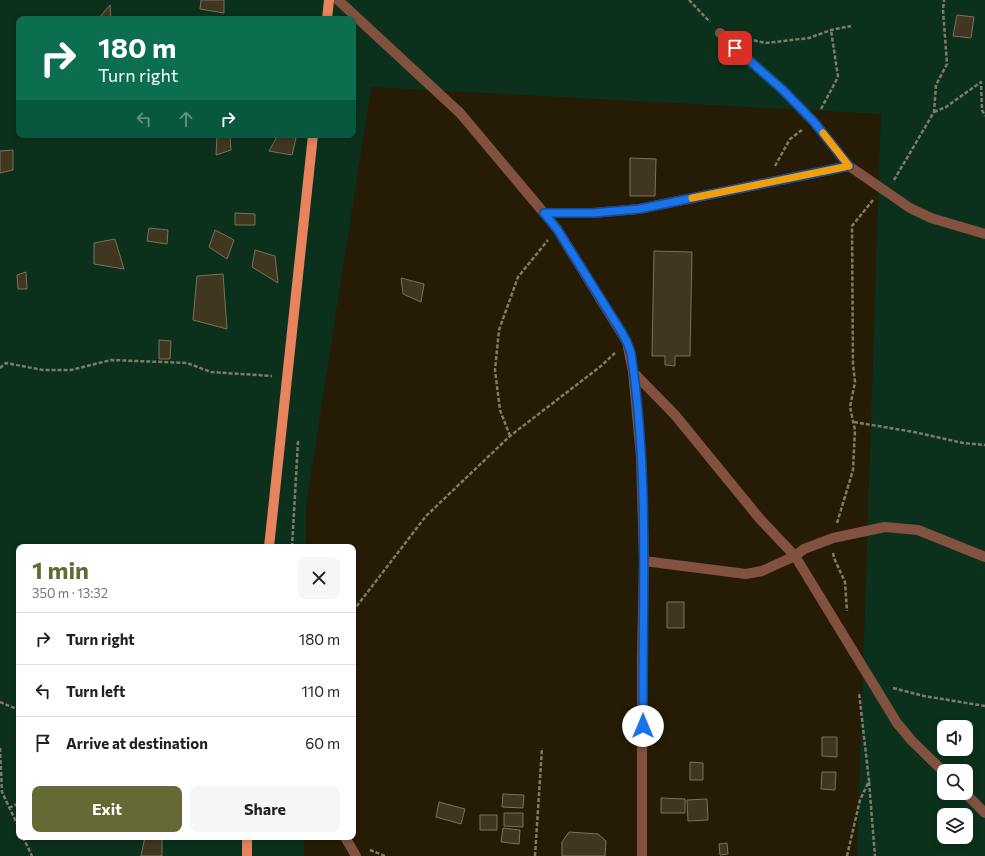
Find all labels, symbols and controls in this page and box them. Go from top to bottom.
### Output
text: 180 m [98,30,176,64]
pin [718,31,752,65]
icon: right [32,32,84,84]
icon: arrive [724,37,746,59]
text: Turn right [98,64,178,86]
icon: left [133,108,155,130]
icon: ahead [175,108,197,130]
icon: right [217,108,239,130]
text: 1 min [32,555,89,584]
button: close [298,557,340,599]
text: 350 m · 13:32 [32,585,108,601]
icon: right [32,628,54,650]
text: Turn right [66,630,135,648]
text: 180 m [299,630,340,648]
icon: left [32,680,54,702]
text: Turn left [66,682,125,700]
text: 110 m [301,682,340,700]
position arrow [622,705,664,747]
map controls [937,720,973,844]
button: sound [937,720,973,756]
icon: arrive [32,732,54,754]
text: Arrive at destination [66,734,208,752]
text: 60 m [305,734,340,752]
button: search [937,764,973,800]
button: Exit [32,786,182,832]
button: Share [190,786,340,832]
button: layers [937,808,973,844]

